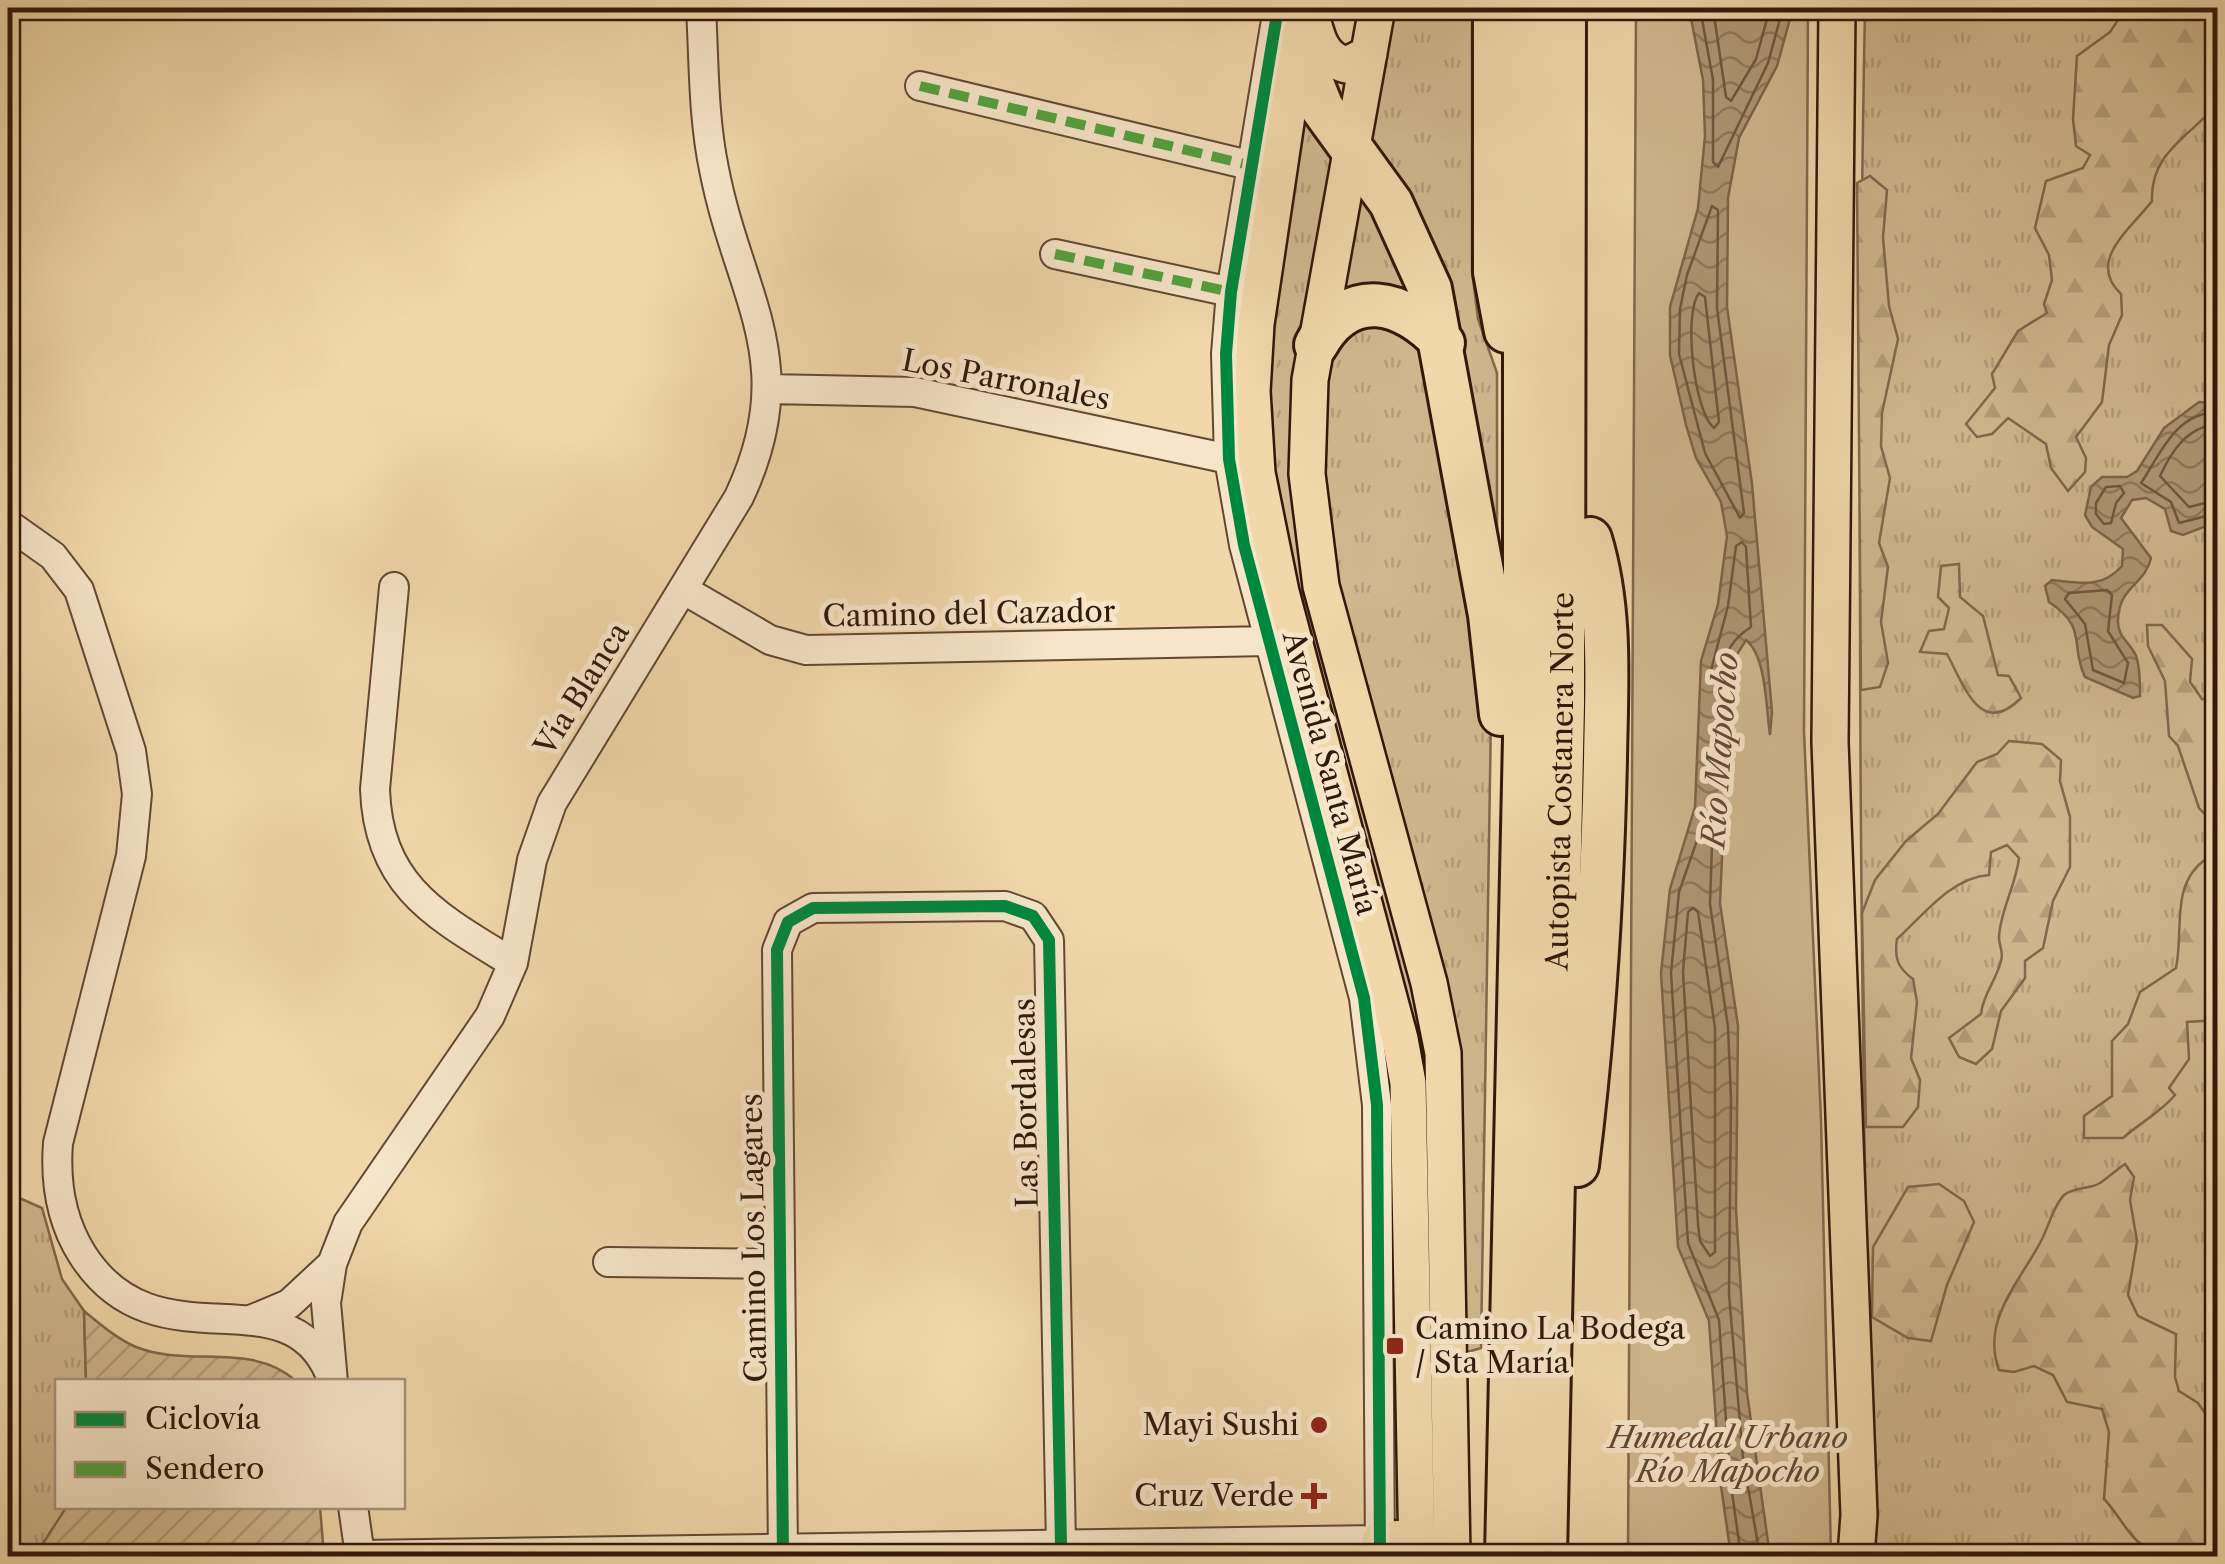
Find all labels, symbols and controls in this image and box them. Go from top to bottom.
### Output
street label: Los Parronales [899,341,1113,418]
street label: Camino del Cazador [822,592,1116,635]
street label: Autopista Costanera Norte [1538,592,1581,972]
street label: Vía Blanca [526,615,637,763]
street label: Avenida Santa María [1275,626,1386,919]
water label: Río Mapocho [1693,651,1746,852]
street label: Las Bordalesas [1005,998,1046,1208]
street label: Camino Los Lagares [732,1093,775,1383]
place label: Camino La Bodega / Sta María [1415,1310,1685,1381]
marker: Camino La Bodega / Sta María [1384,1335,1406,1357]
legend [55,1379,405,1509]
text: Ciclovía [145,1400,261,1437]
place label: Mayi Sushi [1143,1406,1299,1443]
marker: Mayi Sushi [1308,1414,1330,1436]
park label: Humedal Urbano Río Mapocho [1606,1419,1848,1490]
text: Sendero [145,1450,264,1487]
place label: Cruz Verde [1134,1477,1294,1514]
marker: Cruz Verde [1303,1485,1325,1507]

